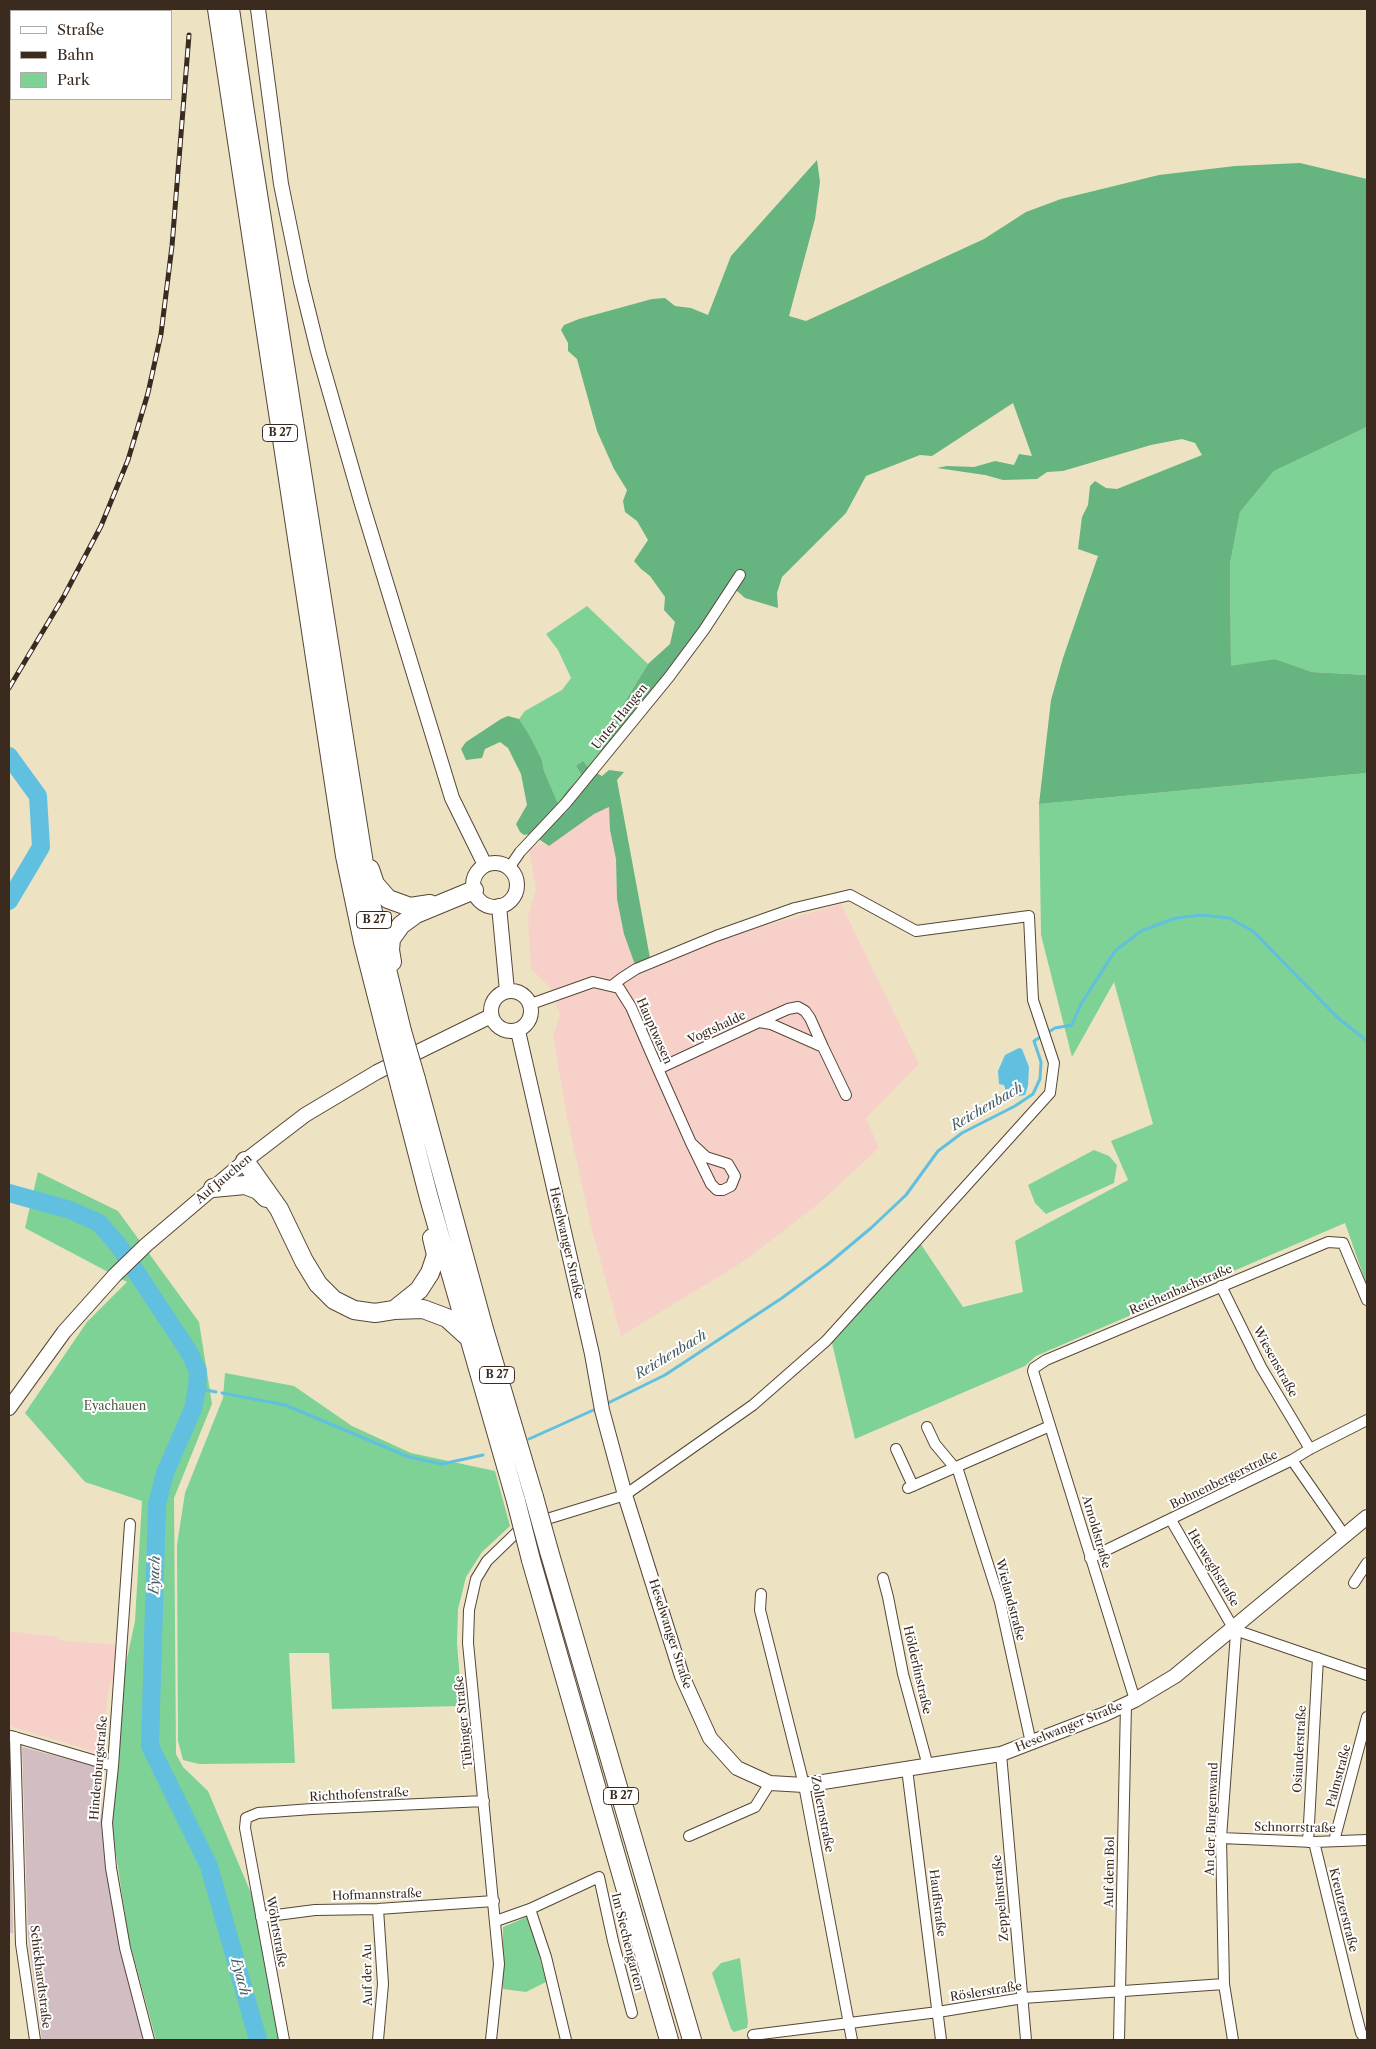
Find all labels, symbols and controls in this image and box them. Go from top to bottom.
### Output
legend [10,10,172,100]
text: Straße [57,20,104,39]
text: Bahn [57,45,94,64]
text: Park [57,70,90,89]
road number: B 27 [262,424,298,442]
street label: Unter Hangen [589,681,651,753]
road number: B 27 [356,912,392,928]
street label: Hauptwasen [633,996,675,1066]
street label: Vogtshalde [686,1008,748,1048]
water label: Reichenbach [948,1080,1026,1134]
street label: Auf Jauchen [193,1151,255,1207]
street label: Heselwanger Straße [546,1186,586,1300]
street label: Reichenbachstraße [1127,1262,1235,1318]
street label: Wiesenstraße [1250,1324,1300,1400]
water label: Reichenbach [632,1327,710,1383]
road number: B 27 [480,1366,514,1384]
park label: Eyachauen [84,1400,146,1414]
street label: Bohnenbergerstraße [1168,1448,1280,1512]
street label: Arnoldstraße [1079,1494,1113,1570]
street label: Herweghstraße [1184,1527,1242,1609]
water label: Eyach [146,1555,164,1595]
street label: Wielandstraße [992,1558,1028,1642]
street label: Heselwanger Straße [645,1577,695,1691]
street label: Hölderlinstraße [900,1624,934,1716]
street label: Tübinger Straße [452,1675,476,1769]
street label: Heselwanger Straße [1013,1699,1125,1755]
street label: Osianderstraße [1291,1705,1309,1793]
street label: Hindenburgstraße [87,1715,111,1821]
street label: Palmstraße [1324,1743,1354,1809]
street label: An der Burgenwand [1203,1762,1221,1876]
street label: Zollernstraße [808,1775,836,1853]
street label: Richthofenstraße [309,1785,409,1805]
road number: B 27 [604,1788,638,1804]
street label: Schnorrstraße [1254,1820,1336,1836]
street label: Auf dem Bol [1102,1836,1118,1908]
street label: Zeppelinstraße [990,1854,1012,1942]
street label: Kreutzerstraße [1326,1866,1360,1954]
street label: Hauffstraße [926,1868,948,1938]
street label: Hofmannstraße [332,1886,422,1904]
street label: Im Siechengarten [608,1891,646,1993]
street label: Wöhrtstraße [263,1895,289,1969]
street label: Schickhardtstraße [27,1925,53,2029]
street label: Auf der Au [360,1944,376,2006]
water label: Eyach [227,1956,253,1998]
street label: Röslerstraße [949,1979,1023,2005]

